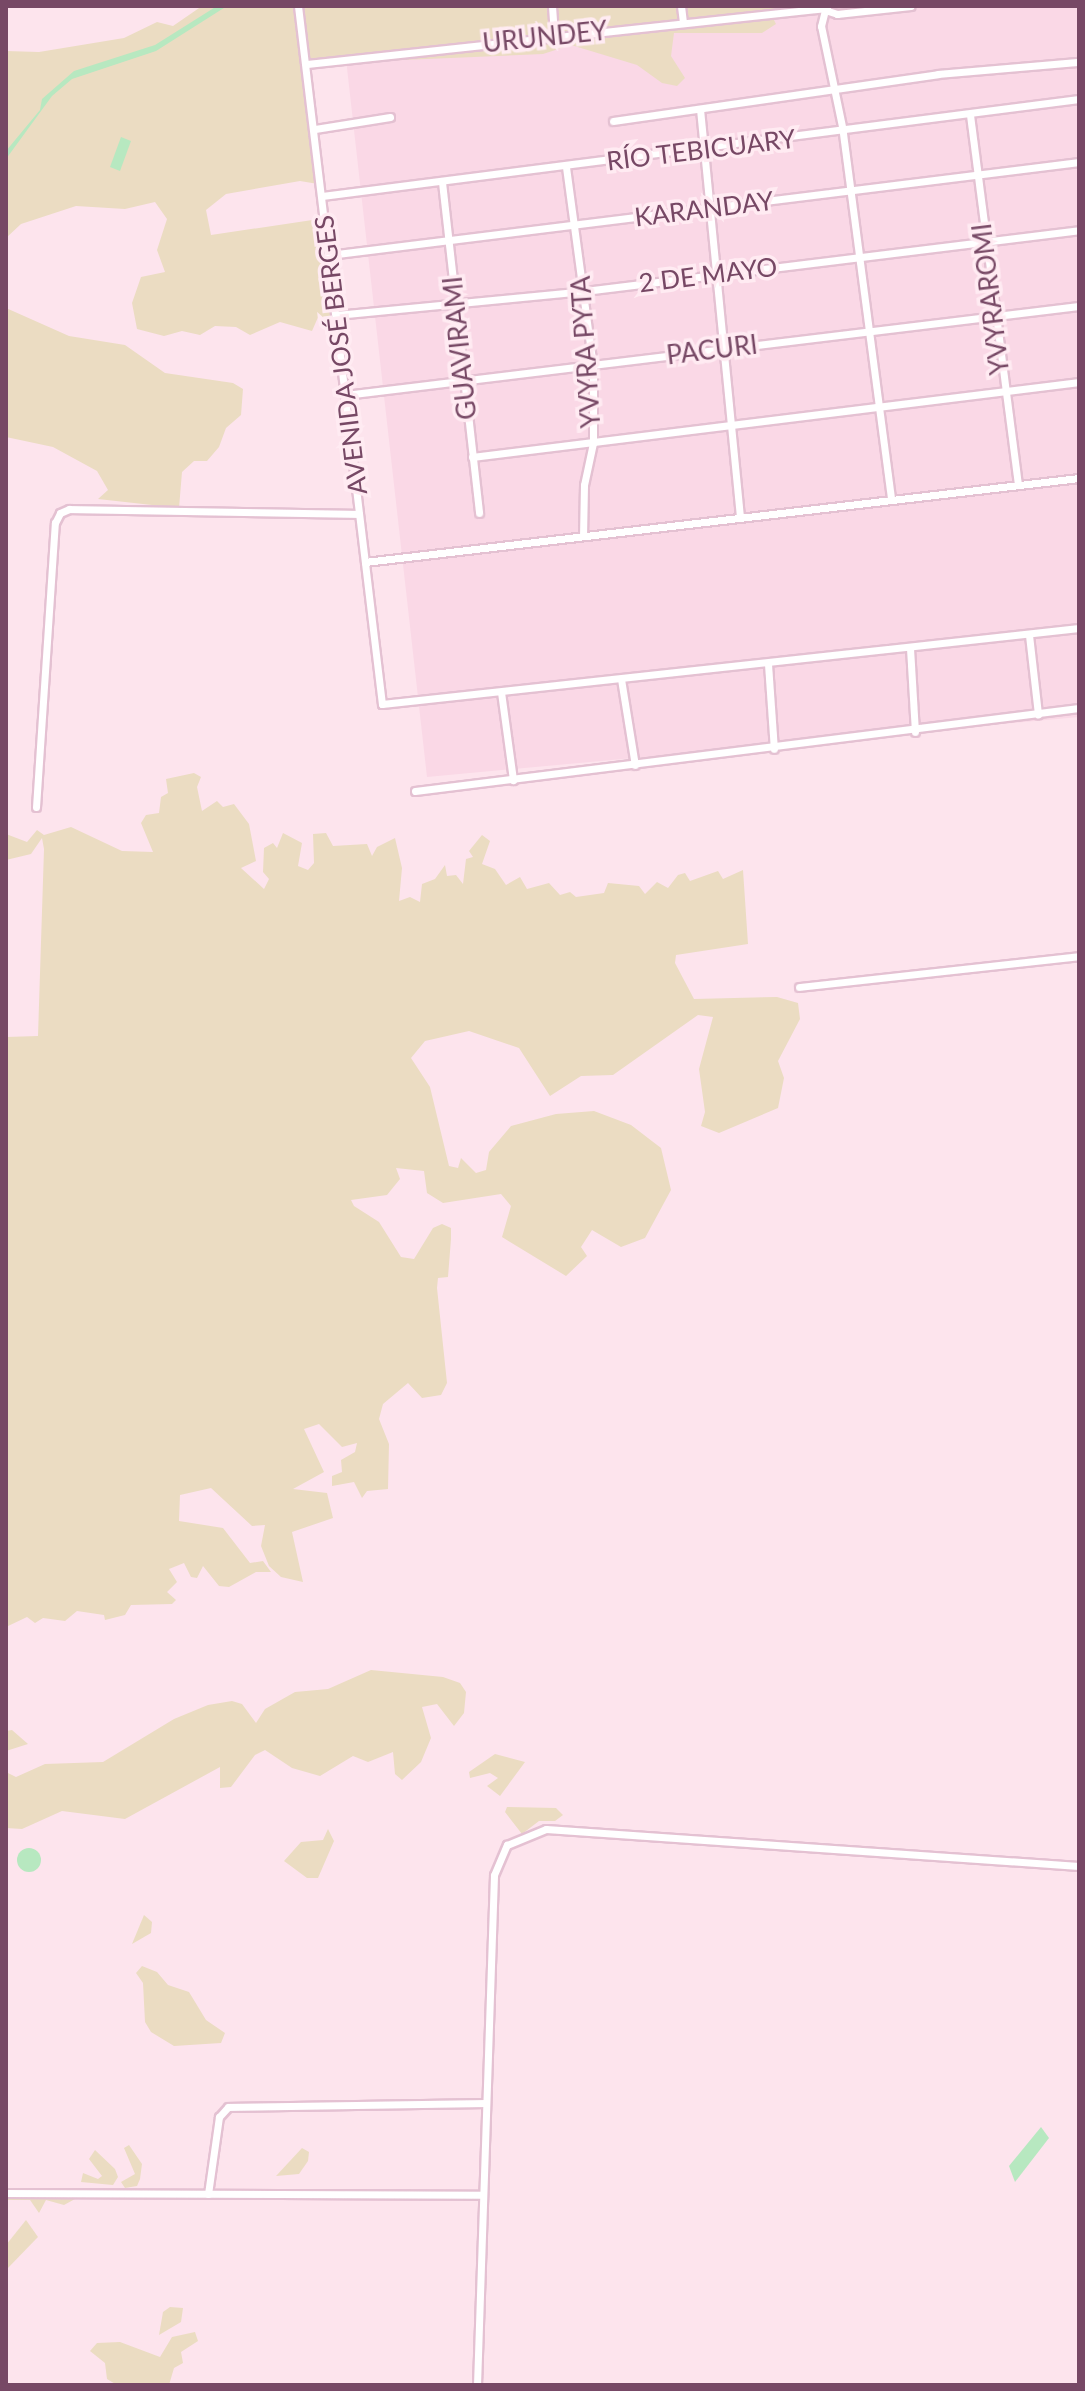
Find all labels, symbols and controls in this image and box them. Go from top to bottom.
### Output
street label: URUNDEY [481,15,609,59]
street label: RÍO TEBICUARY [604,123,798,177]
street label: KARANDAY [633,185,775,233]
street label: AVENIDA JOSÉ BERGES [308,213,374,497]
street label: YVYRAROMI [966,222,1016,376]
street label: 2 DE MAYO [637,251,779,299]
street label: GUAVIRAMI [437,275,483,421]
street label: YVYRA PYTA [565,275,607,429]
street label: PACURI [665,329,759,371]

